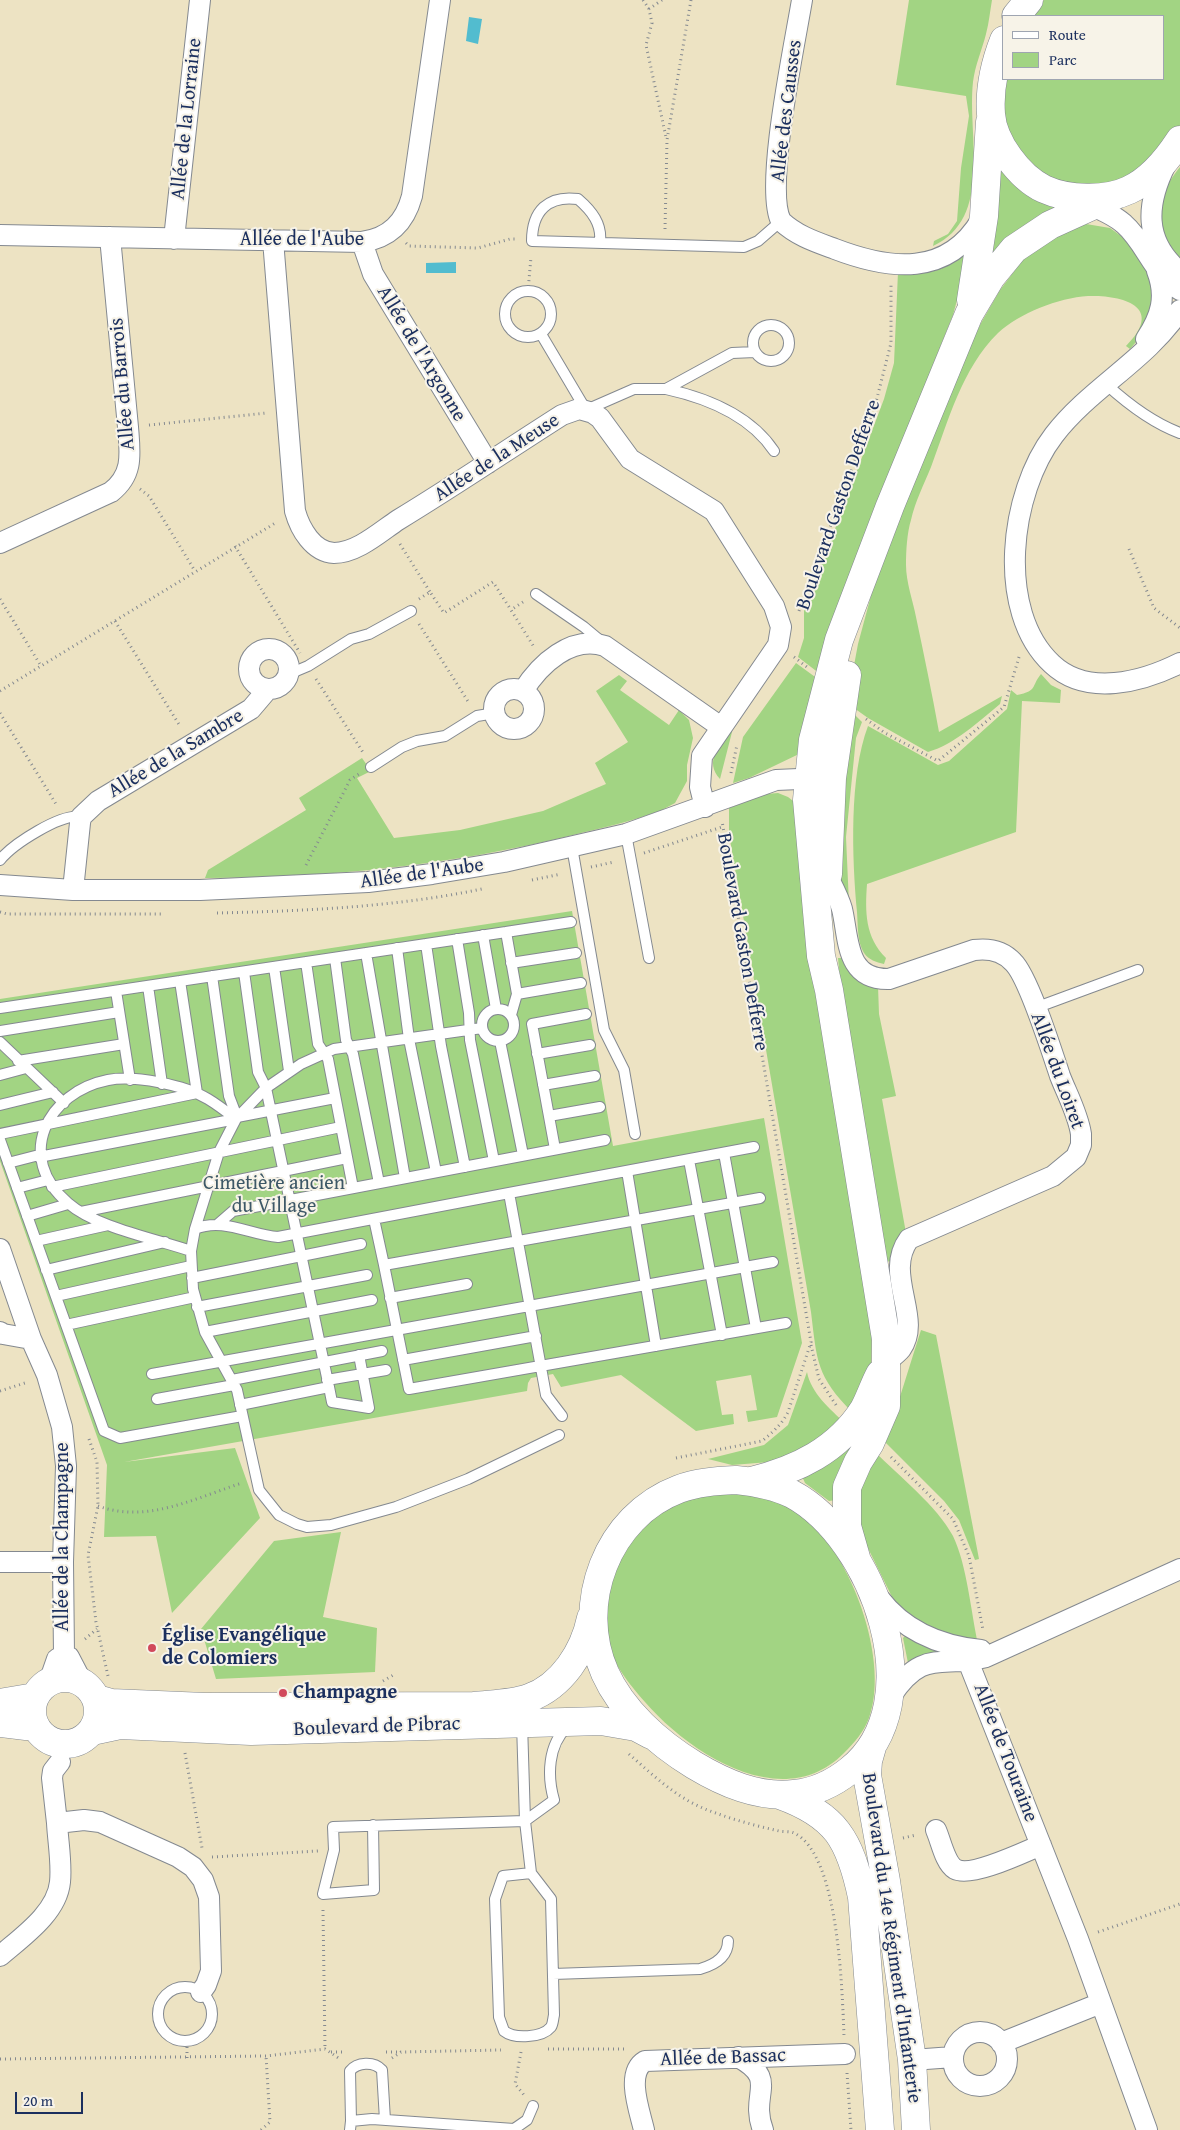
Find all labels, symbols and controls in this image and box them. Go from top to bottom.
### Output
legend [1002,15,1165,80]
text: Route [1049,24,1086,45]
street label: Allée de la Lorraine [167,37,207,201]
street label: Allée des Causses [766,38,808,184]
text: Parc [1049,49,1077,70]
street label: Allée de l'Aube [240,228,364,252]
street label: Allée de l'Argonne [371,282,471,426]
street label: Allée du Barrois [105,317,141,451]
street label: Boulevard Gaston Defferre [792,397,886,613]
street label: Allée de la Meuse [430,409,564,507]
street label: Allée de la Sambre [104,704,248,804]
street label: Boulevard Gaston Defferre [711,831,773,1053]
street label: Allée de l'Aube [359,853,485,895]
street label: Allée du Loiret [1025,1009,1089,1133]
park label: Cimetière ancien du Village [203,1172,345,1219]
street label: Allée de la Champagne [51,1442,75,1632]
place label: Église Evangélique de Colomiers [162,1624,326,1671]
marker: Église Evangélique de Colomiers [146,1642,158,1654]
street label: Allée de Touraine [968,1680,1042,1826]
place label: Champagne [293,1681,397,1705]
marker: Champagne [277,1687,289,1699]
street label: Boulevard de Pibrac [293,1712,461,1742]
street label: Boulevard du 14e Régiment d'Infanterie [856,1771,926,2105]
street label: Allée de Bassac [660,2044,786,2072]
scale bar [18,2082,85,2114]
text: 20 m [23,2090,53,2111]

